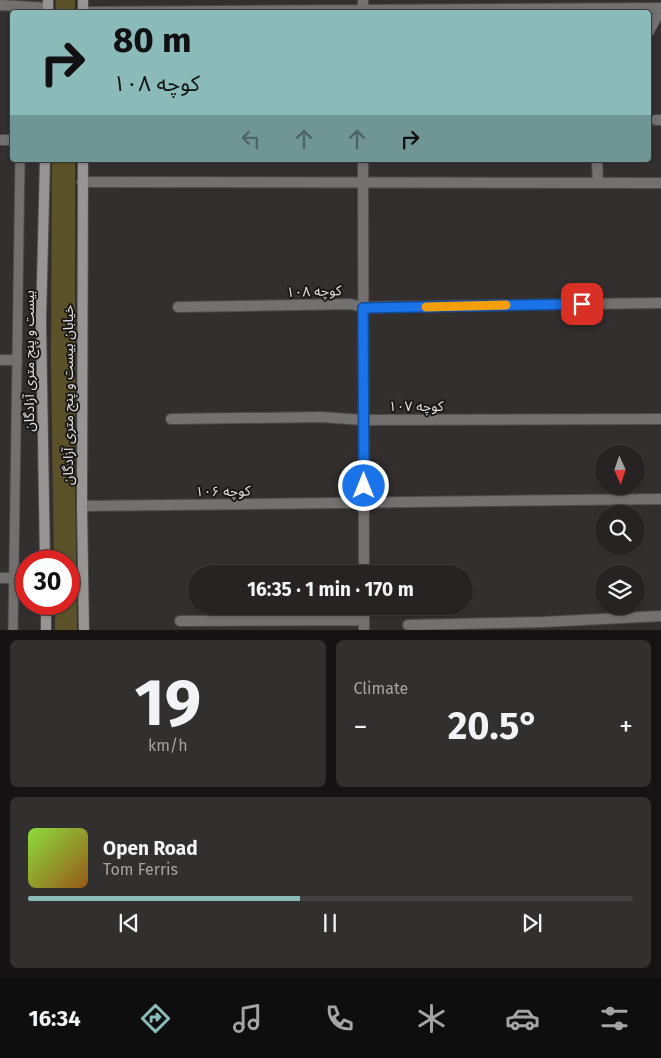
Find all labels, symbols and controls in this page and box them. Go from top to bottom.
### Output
text: 80 m [113,19,192,61]
icon: right [30,30,95,95]
text: ۱۰۸ کوچه [113,70,200,97]
icon: left [237,125,265,153]
icon: ahead [290,125,318,153]
icon: ahead [343,125,371,153]
icon: right [396,125,424,153]
street label: ۱۰۸ کوچه [286,282,342,302]
pin [561,283,603,325]
street label: بیست و پنج متری آزادگان [21,290,40,432]
icon: arrive [568,290,596,318]
street label: خیابان بیست و پنج متری آزادگان [60,305,79,485]
street label: ۱۰۷ کوچه [388,398,444,416]
north arrow [595,445,645,495]
map controls [595,445,645,615]
position arrow [337,459,389,511]
street label: ۱۰۶ کوچه [195,483,251,502]
button: search [595,505,645,555]
speed limit sign: 30 [15,550,80,615]
button: layers [595,565,645,615]
text: 16:35 · 1 min · 170 m [247,578,414,601]
text: 19 [134,664,201,742]
text: Climate [354,679,408,698]
text: 20.5° [448,703,539,749]
text: − [354,710,368,743]
text: + [619,710,633,743]
text: km/h [148,736,188,755]
text: Open Road [103,837,198,860]
text: Tom Ferris [103,860,178,879]
icon: previous [115,909,143,937]
icon: pause [316,909,344,937]
icon: next [518,909,546,937]
icon: directions [138,1001,173,1036]
icon: music [230,1001,265,1036]
icon: phone [322,1001,357,1036]
icon: climate [414,1001,449,1036]
icon: car [505,1001,540,1036]
icon: filters [597,1001,632,1036]
text: 16:34 [28,1005,81,1032]

